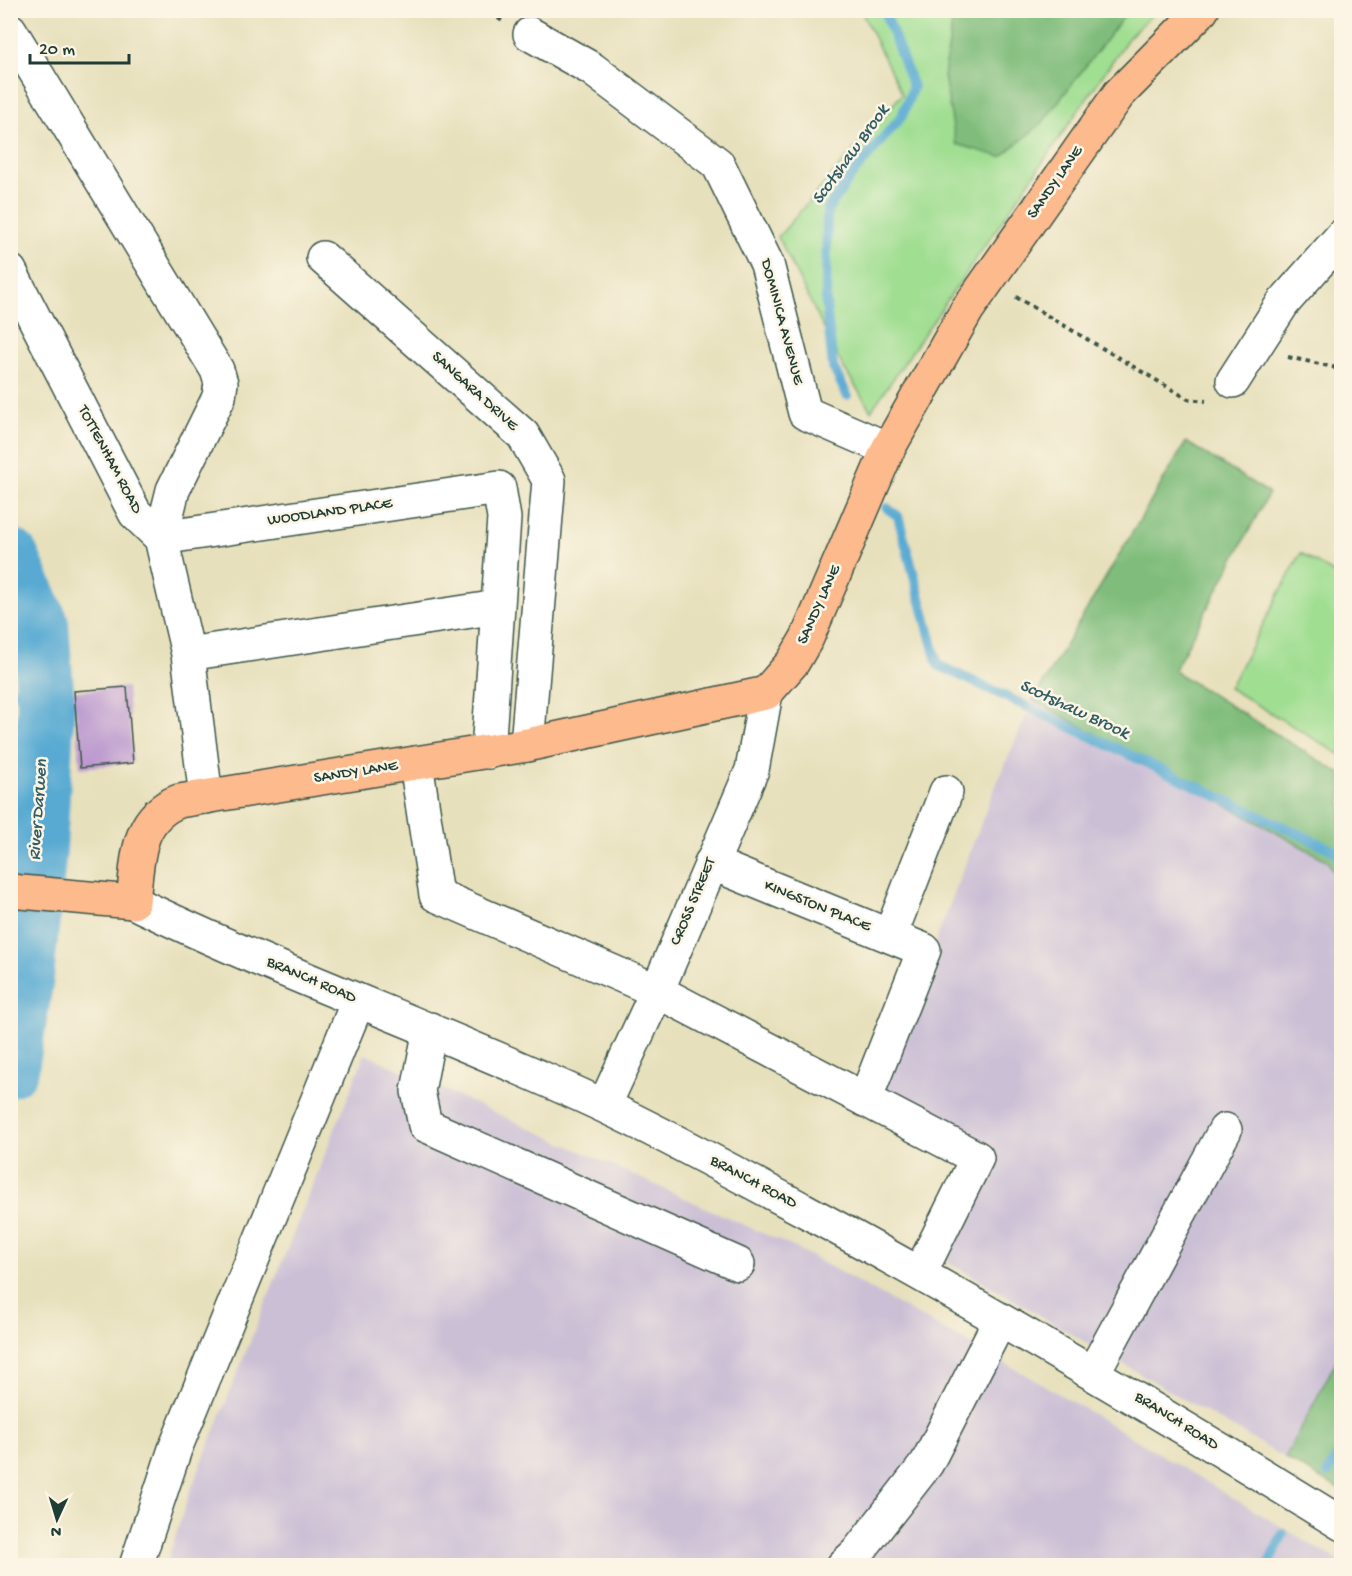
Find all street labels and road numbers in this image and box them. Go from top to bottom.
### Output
street label: SANDY LANE [1024,142,1089,223]
street label: DOMINICA AVENUE [755,256,807,388]
street label: SANGARA DRIVE [427,348,522,437]
street label: TOTTENHAM ROAD [72,402,146,518]
street label: WOODLAND PLACE [266,495,395,531]
street label: SANDY LANE [794,562,846,648]
street label: SANDY LANE [313,757,400,789]
street label: CROSS STREET [667,855,721,949]
street label: KINGSTON PLACE [761,877,874,937]
street label: BRANCH ROAD [262,953,359,1009]
street label: BRANCH ROAD [705,1152,800,1214]
street label: BRANCH ROAD [1129,1388,1222,1456]

